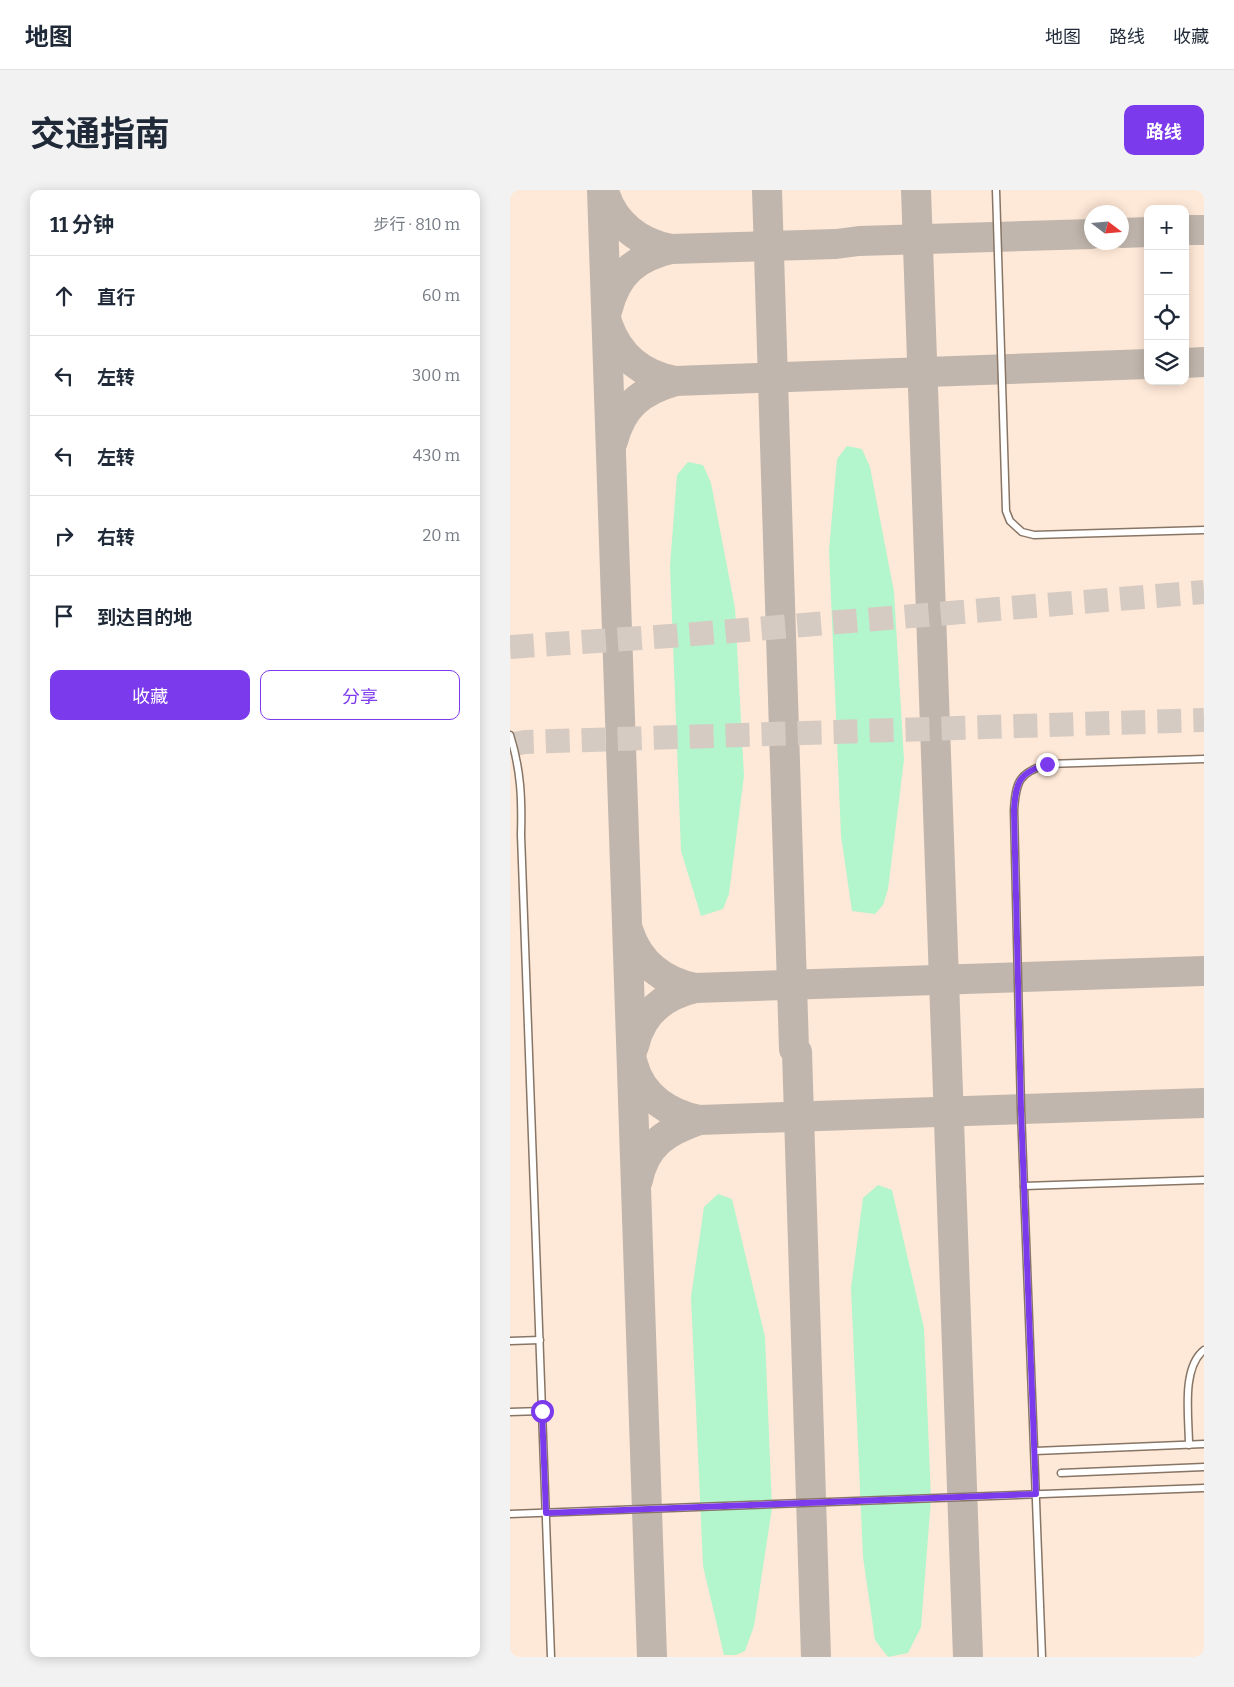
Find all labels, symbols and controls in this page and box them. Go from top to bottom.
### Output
text: 地图 [25,23,73,51]
text: 地图 [1045,26,1081,48]
text: 路线 [1109,26,1145,48]
text: 收藏 [1173,26,1209,48]
button: 路线 [1124,105,1204,155]
text: 交通指南 [30,113,170,155]
north arrow [1084,205,1129,250]
map controls [1144,205,1189,385]
button: + [1144,205,1189,250]
text: 11 分钟 [50,212,114,238]
text: 步行 · 810 m [373,215,460,234]
button: − [1144,250,1189,295]
icon: ahead [50,282,78,310]
text: 直行 [97,286,135,309]
text: 60 m [422,286,460,305]
button: locate [1144,295,1189,340]
button: layers [1144,340,1189,385]
icon: left [50,362,78,390]
text: 左转 [97,366,135,389]
text: 300 m [412,366,460,385]
icon: left [50,442,78,470]
text: 左转 [97,446,135,469]
text: 430 m [413,446,460,465]
icon: right [50,522,78,550]
text: 右转 [97,526,135,549]
text: 20 m [423,526,460,545]
icon: arrive [50,602,78,630]
text: 到达目的地 [97,606,192,629]
button: 收藏 [50,670,250,720]
button: 分享 [260,670,460,720]
route end [1036,753,1059,776]
route start [531,1400,554,1423]

